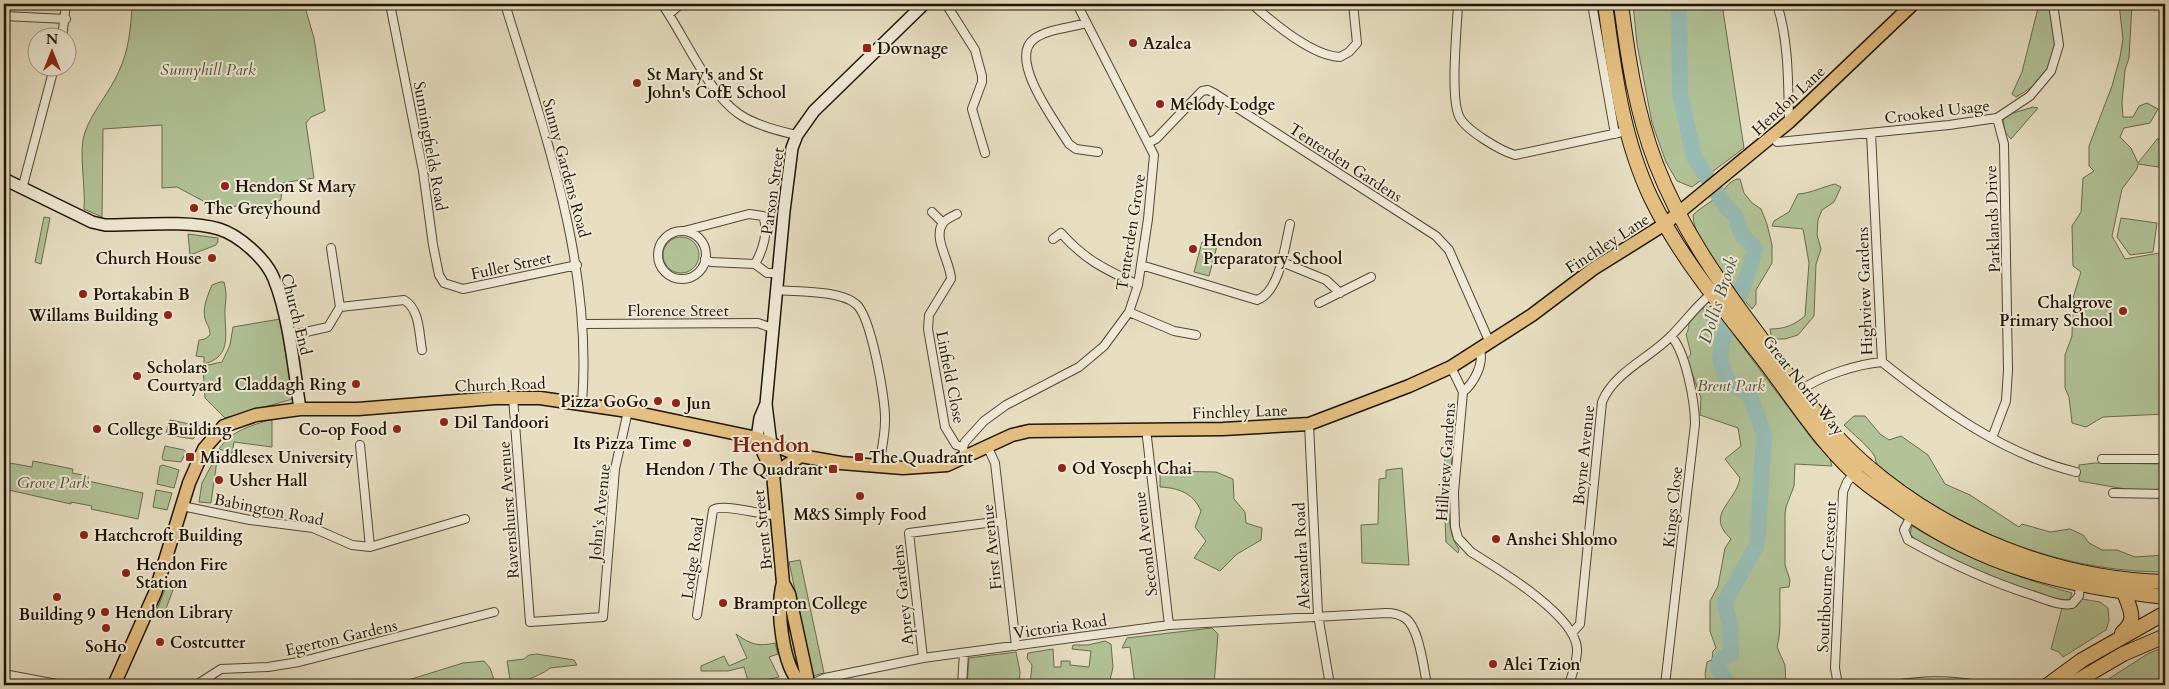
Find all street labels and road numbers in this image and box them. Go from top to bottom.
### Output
street label: Hendon Lane [1747,61,1830,141]
street label: Sunningfields Road [408,80,452,213]
street label: Crooked Usage [1883,95,1991,129]
street label: Sunny Gardens Road [537,96,595,241]
street label: Tenterden Gardens [1285,118,1406,208]
street label: Parson Street [756,146,790,236]
street label: Parklands Drive [1980,165,2006,273]
street label: Tenterden Grove [1111,172,1151,292]
street label: Finchley Lane [1561,209,1654,279]
street label: Highview Gardens [1852,226,1878,355]
street label: Fuller Street [469,247,554,285]
street label: Church End [275,271,317,358]
street label: Florence Street [627,300,729,322]
street label: Linfield Close [930,329,970,425]
street label: Great North Way [1757,331,1850,441]
street label: Church Road [454,372,546,398]
street label: Finchley Lane [1192,399,1288,425]
street label: Hillview Gardens [1431,402,1461,522]
street label: Boyne Avenue [1568,404,1600,506]
street label: Ravenshurst Avenue [493,440,525,579]
street label: John's Avenue [584,463,616,564]
street label: Kings Close [1658,465,1688,549]
street label: Babington Road [212,489,326,531]
street label: Brent Street [748,489,778,571]
street label: Second Avenue [1129,490,1163,597]
street label: Alexandra Road [1288,501,1316,610]
street label: Southbourne Crescent [1812,501,1842,653]
street label: First Avenue [977,503,1007,591]
street label: Lodge Road [676,515,710,601]
street label: Aprey Gardens [887,543,919,646]
street label: Victoria Road [1012,609,1109,644]
street label: Egerton Gardens [283,614,400,662]

